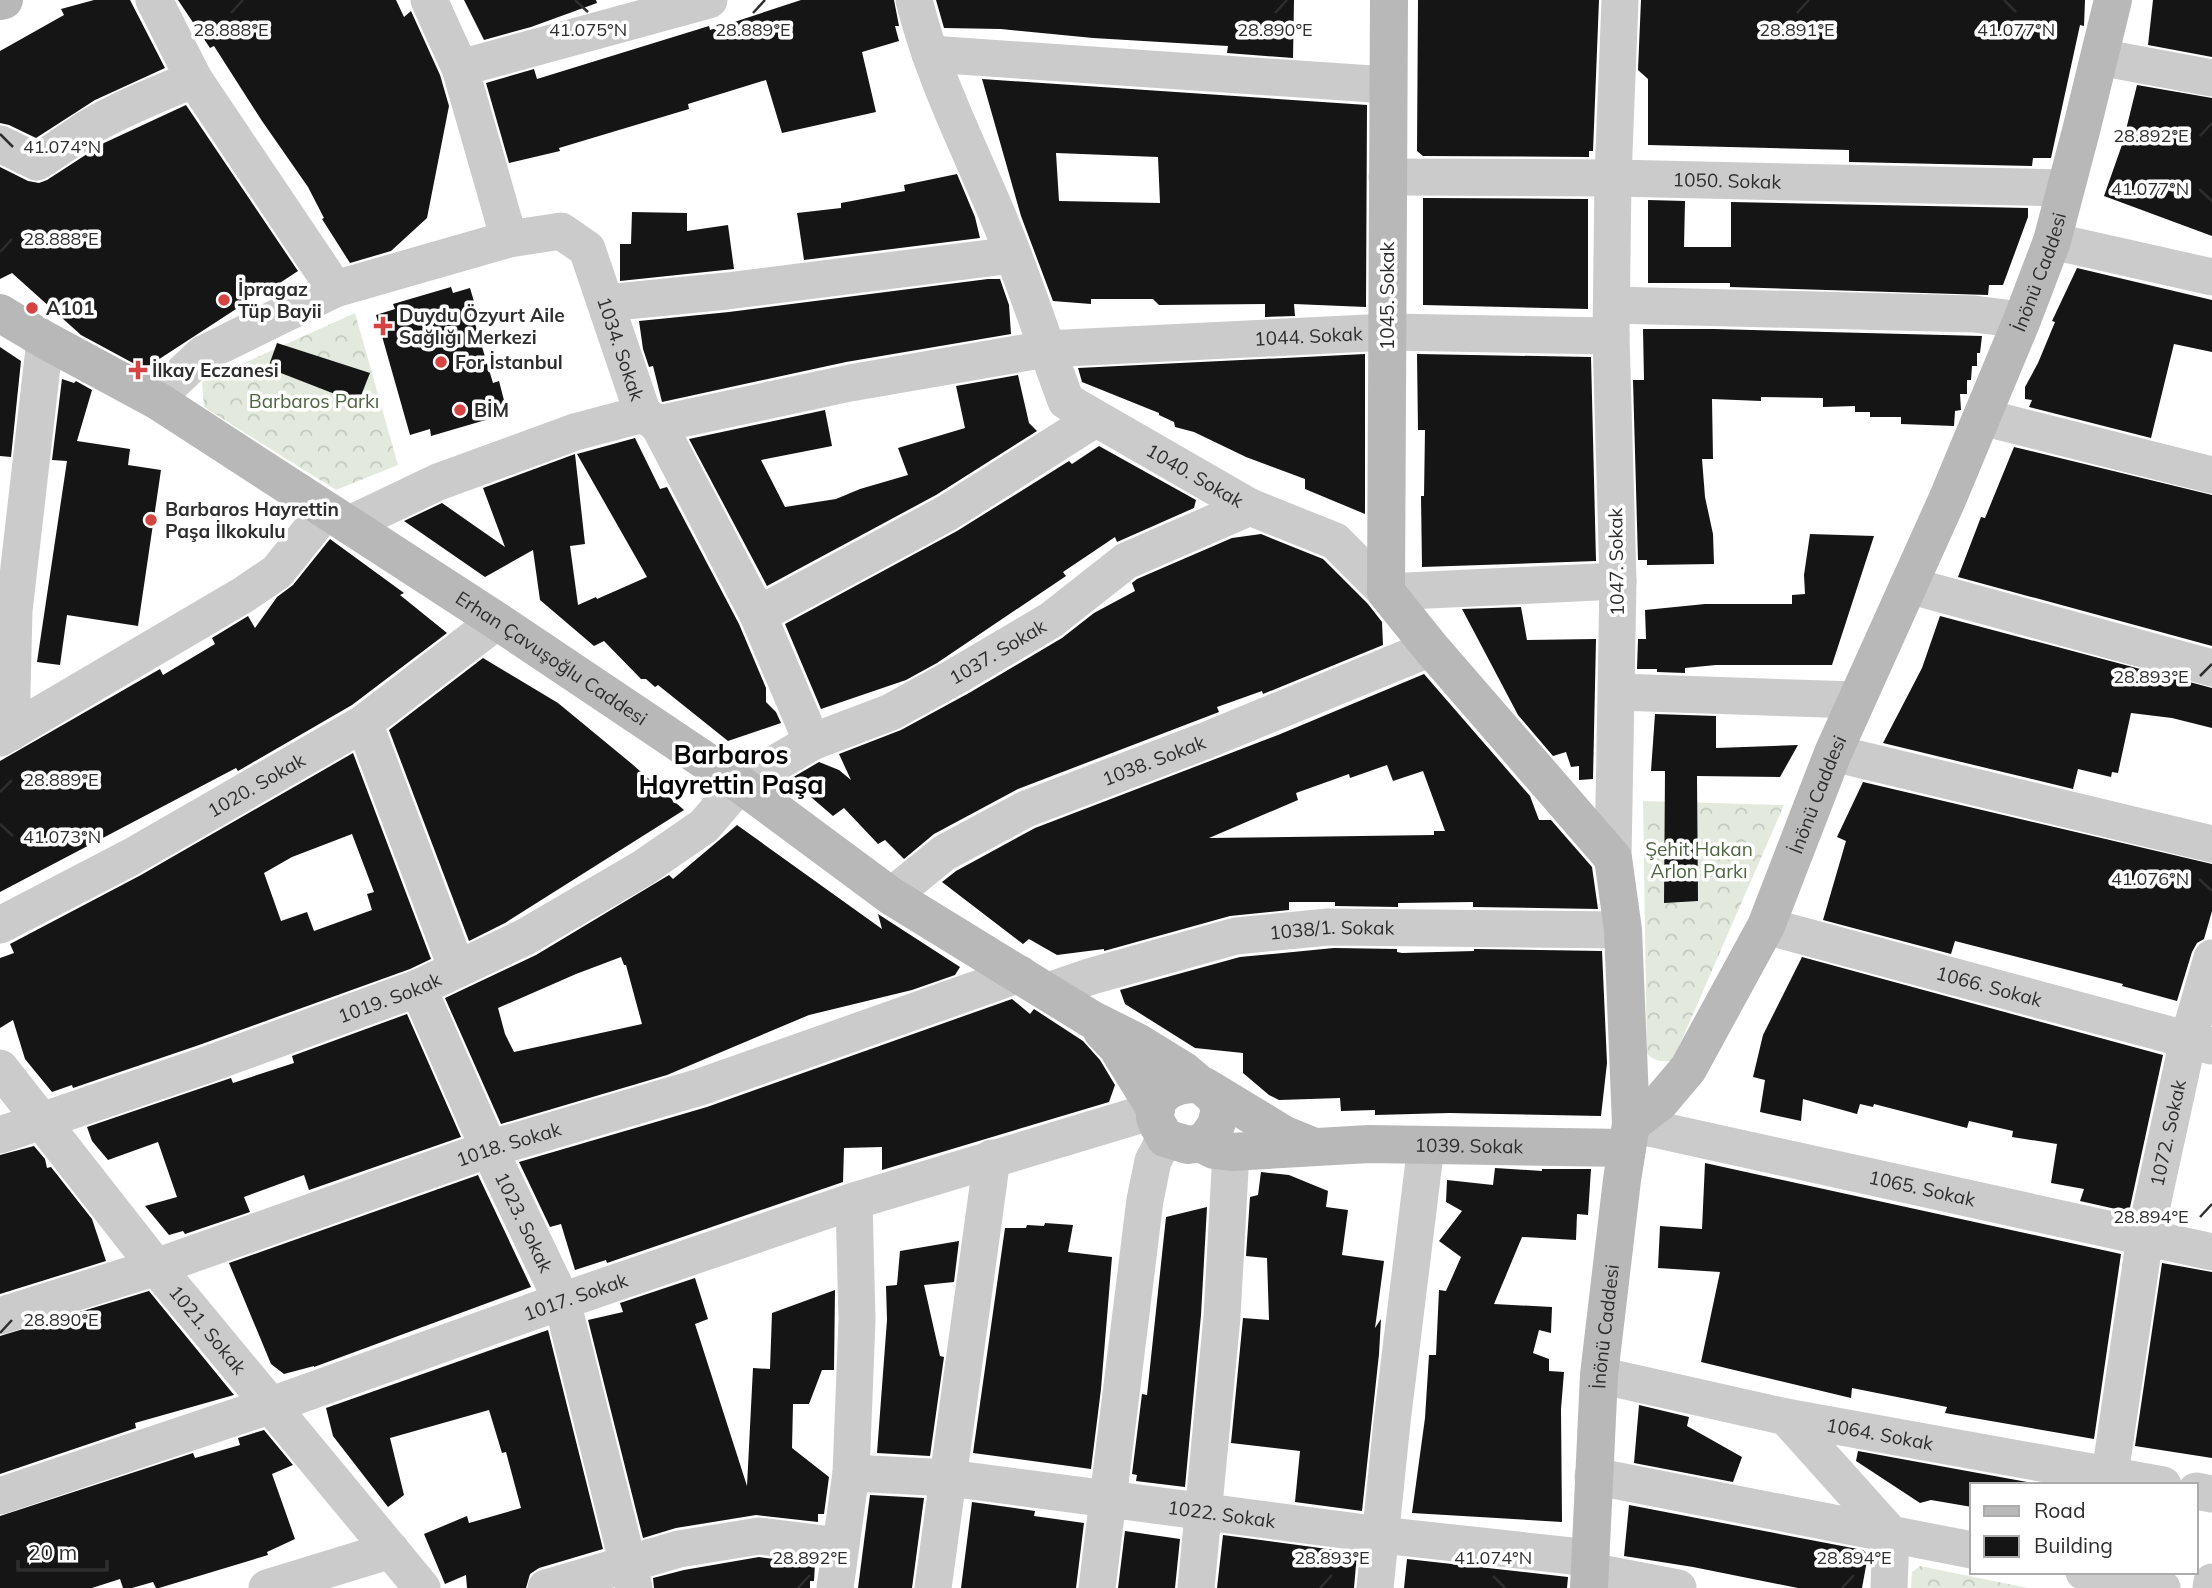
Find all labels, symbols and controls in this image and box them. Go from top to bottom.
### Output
text: 28.888°E [193,18,269,41]
text: 41.075°N [549,18,627,41]
text: 28.889°E [715,18,791,41]
text: 28.890°E [1237,18,1313,41]
text: 28.891°E [1759,18,1835,41]
text: 41.077°N [1977,18,2055,41]
text: 28.892°E [2113,124,2189,147]
text: 41.074°N [23,135,101,158]
street label: 1050. Sokak [1672,167,1782,194]
text: 41.077°N [2111,177,2189,200]
street label: İnönü Caddesi [2006,210,2071,335]
text: 28.888°E [23,227,99,250]
street label: 1045. Sokak [1375,242,1399,350]
place label: İpragaz Tüp Bayii [238,277,322,323]
marker: İpragaz Tüp Bayii [216,292,232,308]
street label: 1034. Sokak [592,294,650,404]
place label: A101 [46,296,94,320]
marker: A101 [24,300,40,316]
place label: Duydu Özyurt Aile Sağlığı Merkezi [399,303,565,349]
marker: Duydu Özyurt Aile Sağlığı Merkezi [373,316,393,336]
street label: 1044. Sokak [1254,321,1363,351]
place label: For İstanbul [455,350,563,374]
marker: For İstanbul [433,354,449,370]
place label: İlkay Eczanesi [152,358,279,382]
marker: İlkay Eczanesi [130,362,146,378]
park label: Barbaros Parkı [249,389,379,413]
place label: BİM [474,398,509,422]
marker: BİM [452,402,468,418]
street label: 1040. Sokak [1142,438,1248,513]
place label: Barbaros Hayrettin Paşa İlkokulu [165,497,339,543]
street label: 1047. Sokak [1603,507,1629,616]
marker: Barbaros Hayrettin Paşa İlkokulu [143,512,159,528]
street label: Erhan Çavuşoğlu Caddesi [451,586,652,730]
street label: 1037. Sokak [945,614,1050,690]
text: 28.893°E [2113,665,2189,688]
street label: 1038. Sokak [1099,730,1209,791]
street label: İnönü Caddesi [1783,731,1851,857]
district label: Barbaros Hayrettin Paşa [639,738,824,801]
street label: 1020. Sokak [203,747,309,822]
text: 28.889°E [23,768,99,791]
text: 41.073°N [23,825,101,848]
park label: Şehit Hakan Arlon Parkı [1645,837,1753,883]
text: 41.076°N [2111,867,2189,890]
street label: 1038/1. Sokak [1268,915,1395,945]
street label: 1066. Sokak [1934,960,2045,1012]
street label: 1019. Sokak [335,967,445,1028]
street label: 1072. Sokak [2144,1077,2191,1189]
street label: 1018. Sokak [453,1116,564,1172]
street label: 1039. Sokak [1415,1133,1524,1158]
street label: 1065. Sokak [1866,1165,1978,1212]
street label: 1023. Sokak [490,1168,558,1276]
text: 28.894°E [2113,1205,2189,1228]
street label: İnönü Caddesi [1586,1263,1624,1389]
street label: 1017. Sokak [520,1267,631,1326]
street label: 1021. Sokak [164,1280,252,1379]
text: 28.890°E [23,1308,99,1331]
street label: 1064. Sokak [1824,1412,1936,1455]
legend [1970,1483,2198,1574]
street label: 1022. Sokak [1166,1495,1277,1533]
text: Road [2034,1497,2085,1523]
scale bar [18,1528,107,1572]
text: Building [2034,1532,2113,1558]
text: 20 m [28,1539,77,1565]
text: 28.892°E [772,1546,848,1569]
text: 28.893°E [1294,1546,1370,1569]
text: 41.074°N [1454,1546,1532,1569]
text: 28.894°E [1816,1546,1892,1569]

